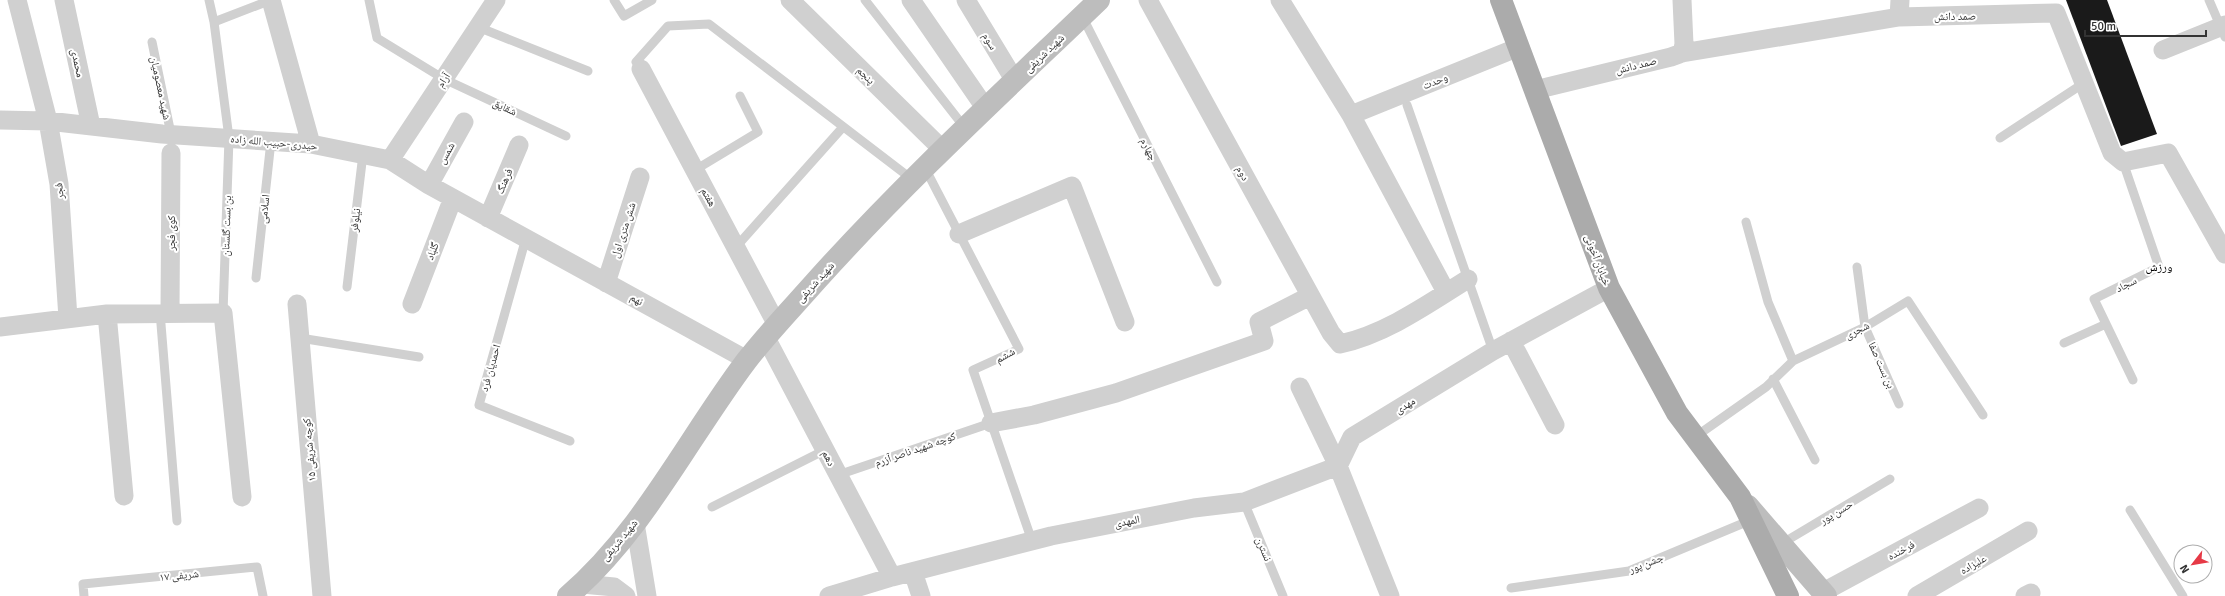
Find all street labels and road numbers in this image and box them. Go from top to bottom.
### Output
street label: صمد دانش [1934,10,1976,23]
street label: سوم [979,30,1000,52]
street label: شهید شریفی [1022,31,1067,76]
street label: محمدی [68,48,87,79]
street label: صمد دانش [1614,54,1658,77]
street label: شهید معصومیان [147,55,174,121]
street label: پنجم [853,64,878,88]
street label: آرام [434,70,453,90]
street label: وحدت [1421,71,1450,92]
street label: شقایق [491,96,519,119]
street label: حیدری-حبیب الله زاده [230,132,318,153]
street label: چهارم [1137,136,1160,163]
street label: شمس [435,140,458,166]
street label: دوم [1233,163,1252,183]
street label: فرهنگ [493,166,516,196]
street label: فجر [52,182,67,201]
street label: هفتم [697,186,719,210]
street label: اسلامی [257,194,272,224]
street label: بن بست گلستان [219,195,234,257]
street label: شش متری اول [608,201,639,260]
street label: نیلوفر [347,207,363,234]
street label: کوی فجر [165,215,178,252]
street label: خیابان آخونی [1582,233,1613,288]
street label: گلباد [423,240,442,262]
street label: شهید شریفی [794,259,837,305]
street label: سجاد [2114,274,2139,295]
street label: نهم [627,291,646,309]
street label: شجری [1843,319,1872,342]
street label: بن بست صفا [1866,340,1898,390]
street label: احمدیان فرد [478,343,503,393]
street label: ششم [993,345,1018,367]
street label: مهدی [1393,394,1418,416]
street label: کوچه شریفی ۱۵ [300,417,319,482]
street label: کوچه شهید ناصر آزرم [873,429,958,469]
street label: دهم [818,448,838,469]
street label: حسن پور [1816,498,1855,528]
street label: المهدی [1113,513,1141,530]
street label: شهید شریفی [598,517,641,564]
street label: نسترن [1253,535,1274,563]
street label: فرخنده [1885,538,1917,563]
street label: جشن پور [1626,551,1665,576]
street label: علیزاده [1958,552,1989,577]
street label: شریفی ۱۷ [159,567,199,584]

